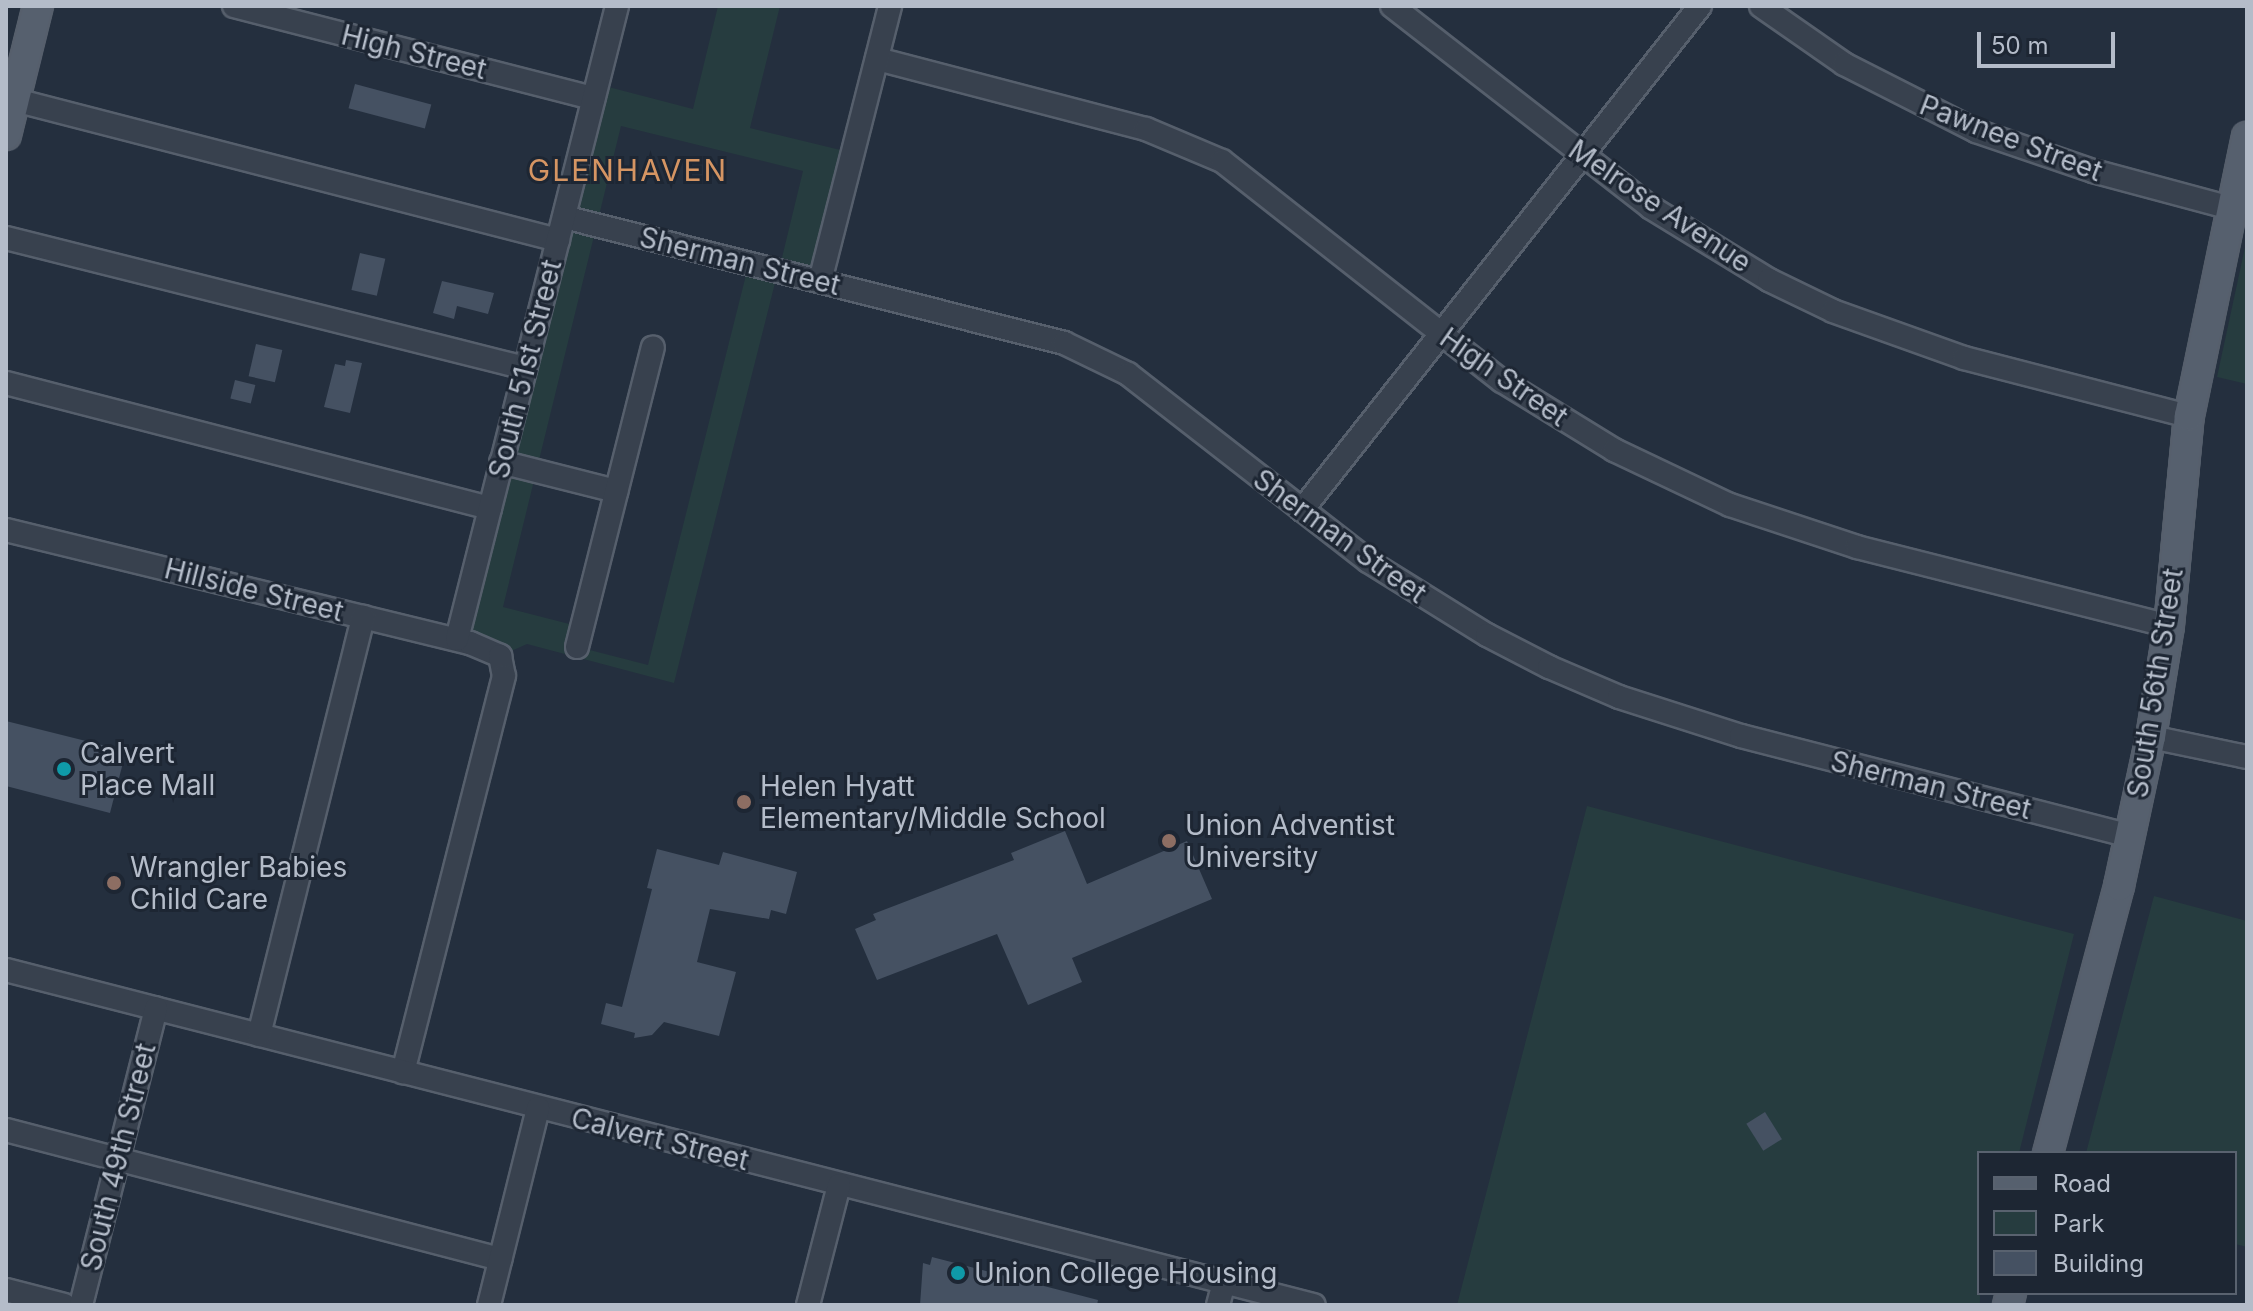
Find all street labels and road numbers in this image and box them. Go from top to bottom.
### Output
street label: High Street [338,18,490,86]
street label: Pawnee Street [1915,88,2107,188]
street label: Melrose Avenue [1562,133,1758,279]
street label: Sherman Street [636,220,844,302]
street label: South 51st Street [482,256,568,482]
street label: High Street [1434,321,1574,433]
street label: Sherman Street [1247,462,1433,610]
street label: Hillside Street [161,552,347,628]
street label: South 56th Street [2120,566,2190,800]
street label: Sherman Street [1827,744,2035,826]
street label: South 49th Street [73,1040,163,1274]
street label: Calvert Street [568,1101,752,1177]

